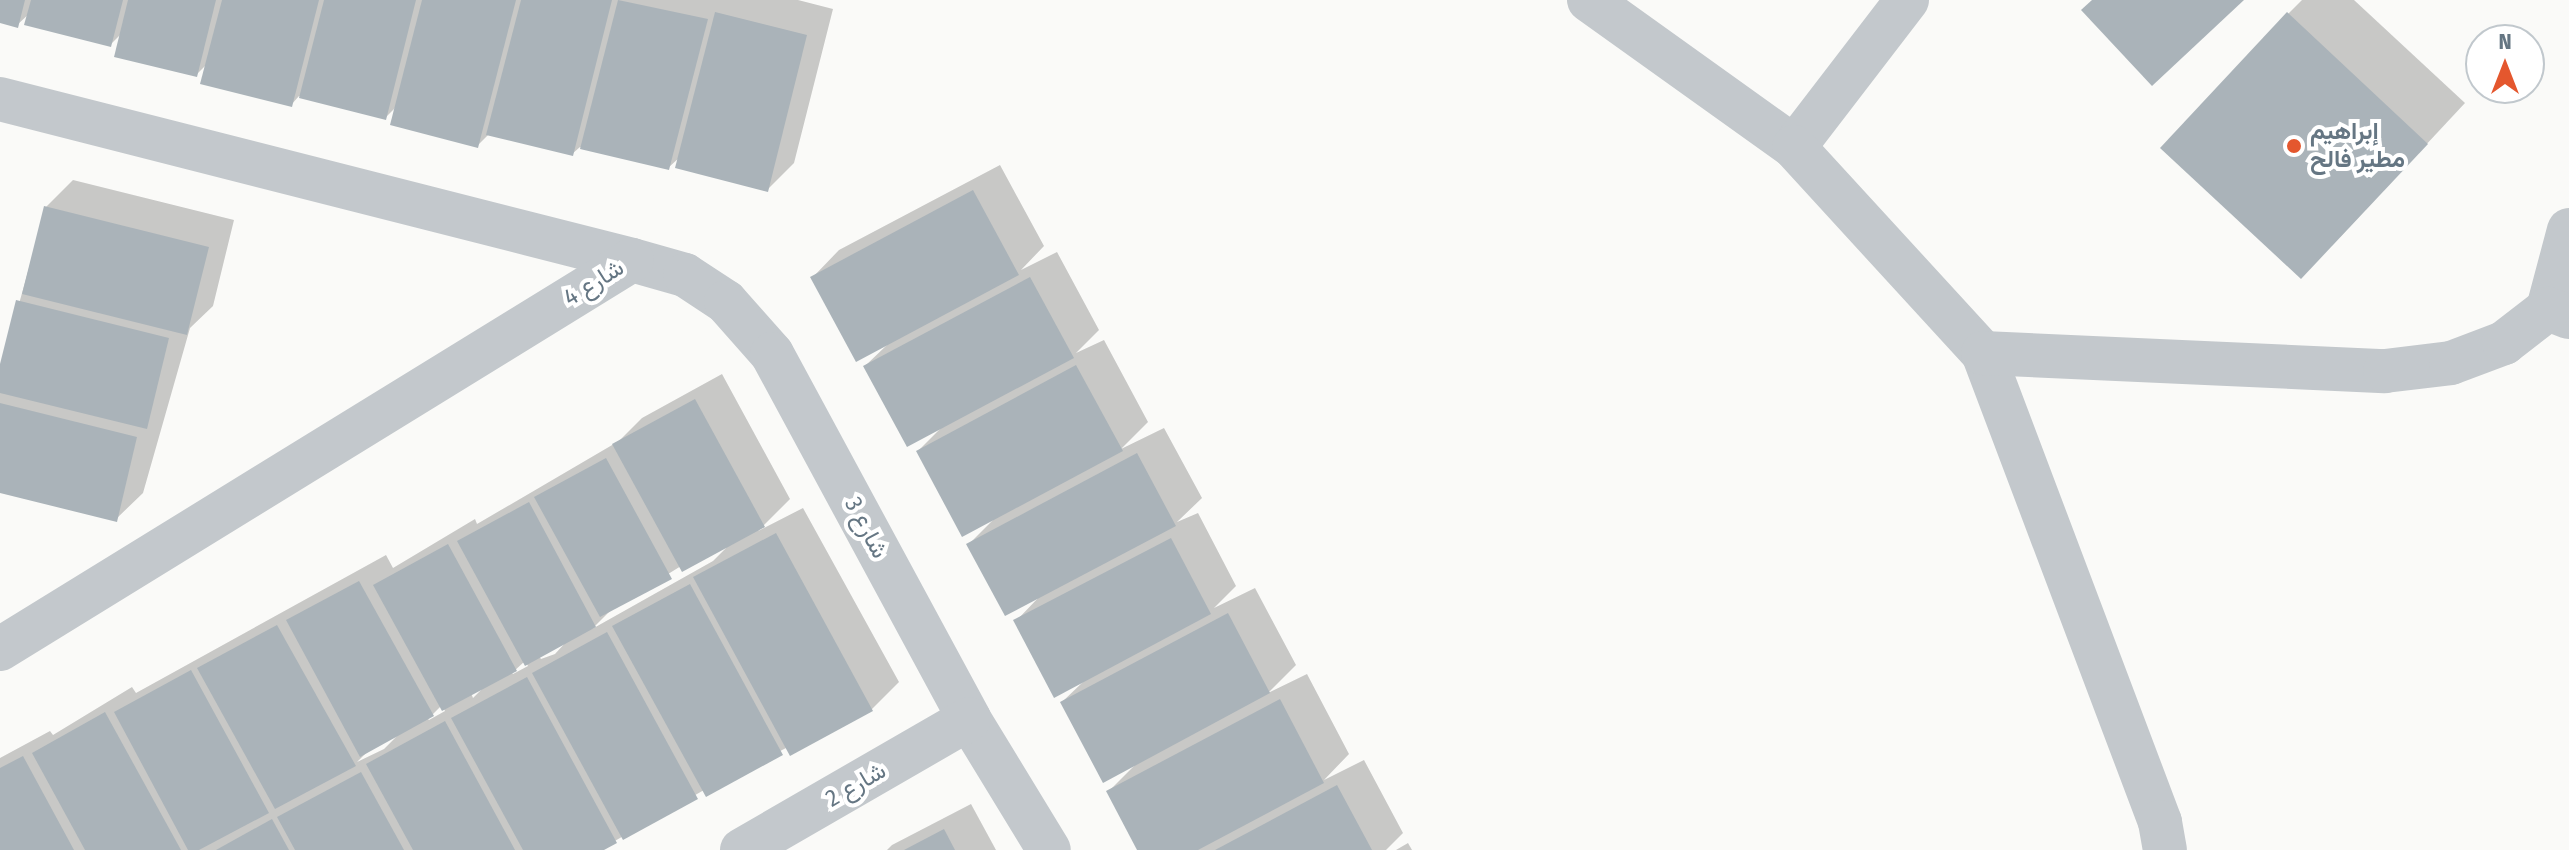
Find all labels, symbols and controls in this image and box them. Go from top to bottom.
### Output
north arrow [2465,24,2545,104]
text: N [2498,28,2512,55]
place label: إبراهيم مطير فالح [2310,118,2405,174]
marker: إبراهيم مطير فالح [2285,137,2303,155]
street label: شارع 4 [559,253,629,313]
street label: شارع 3 [838,493,894,563]
street label: شارع 2 [821,756,891,814]

